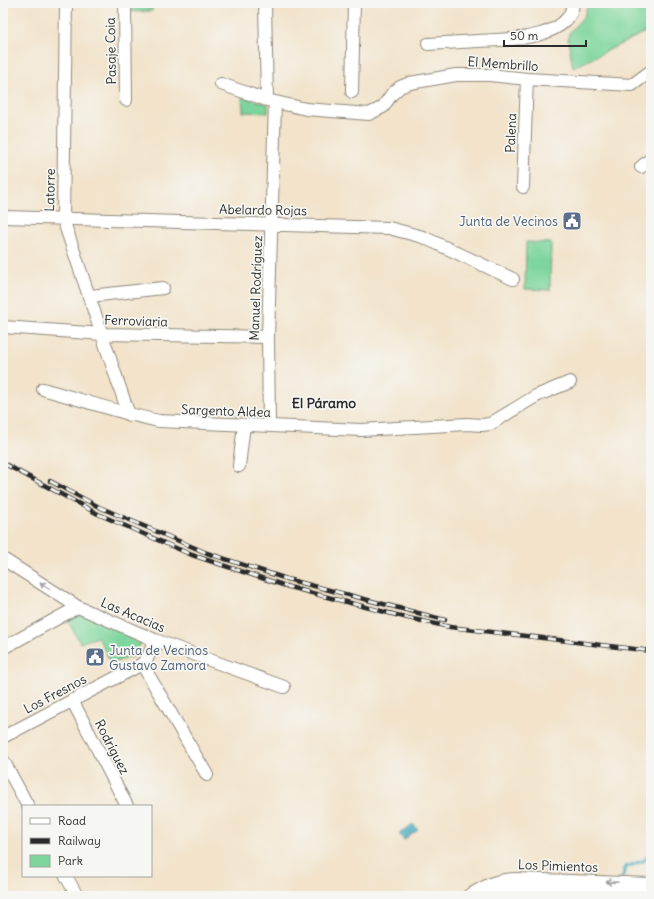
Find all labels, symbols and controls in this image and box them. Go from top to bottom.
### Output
street label: Pasaje Coia [102,17,120,85]
scale bar [504,22,586,48]
text: 50 m [510,28,539,43]
street label: El Membrillo [467,53,539,75]
street label: Palena [502,113,520,153]
street label: Latorre [41,168,59,212]
street label: Abelardo Rojas [219,201,307,219]
public building icon: Junta de Vecinos [561,210,583,232]
place label: Junta de Vecinos [459,213,558,230]
street label: Manuel Rodríguez [246,235,266,341]
street label: Ferroviaria [104,311,168,331]
district label: El Páramo [292,394,356,412]
street label: Sargento Aldea [181,401,271,421]
one-way arrow [40,582,51,590]
street label: Las Acacias [98,594,168,636]
place label: Junta de Vecinos Gustavo Zamora [109,642,208,674]
public building icon: Junta de Vecinos Gustavo Zamora [84,646,106,668]
street label: Los Fresnos [21,670,89,718]
street label: Rodríguez [91,717,133,777]
legend [22,805,152,877]
text: Road [58,813,86,828]
text: Railway [58,833,101,848]
text: Park [58,853,83,868]
street label: Los Pimientos [518,856,598,876]
one-way arrow [606,878,619,886]

